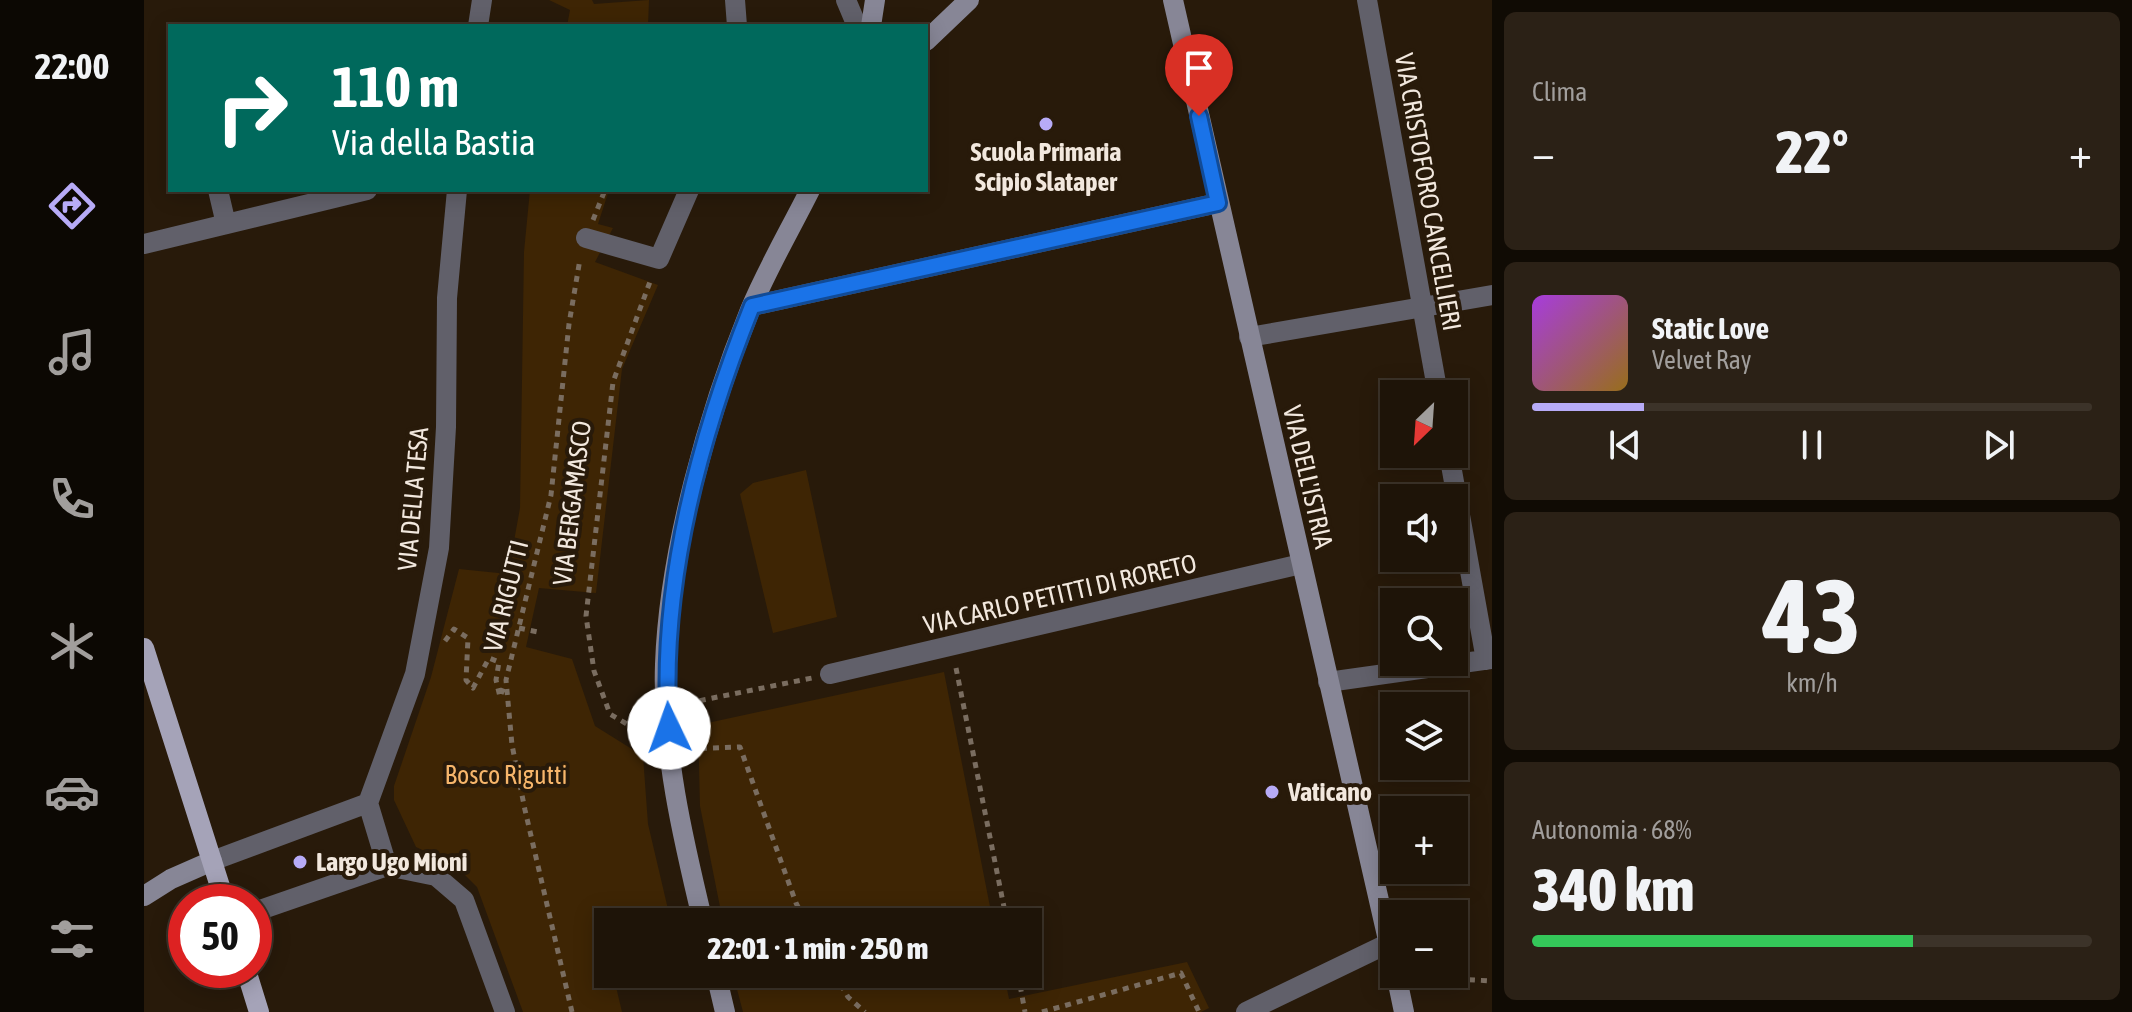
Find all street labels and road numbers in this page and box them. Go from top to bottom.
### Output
street label: VIA CRISTOFORO CANCELLIERI [1389,51,1467,333]
street label: VIA DELL'ISTRIA [1277,403,1339,552]
street label: VIA BERGAMASCO [547,419,597,587]
street label: VIA DELLA TESA [392,426,434,572]
street label: VIA RIGUTTI [478,537,534,655]
street label: VIA CARLO PETITTI DI RORETO [921,548,1199,640]

